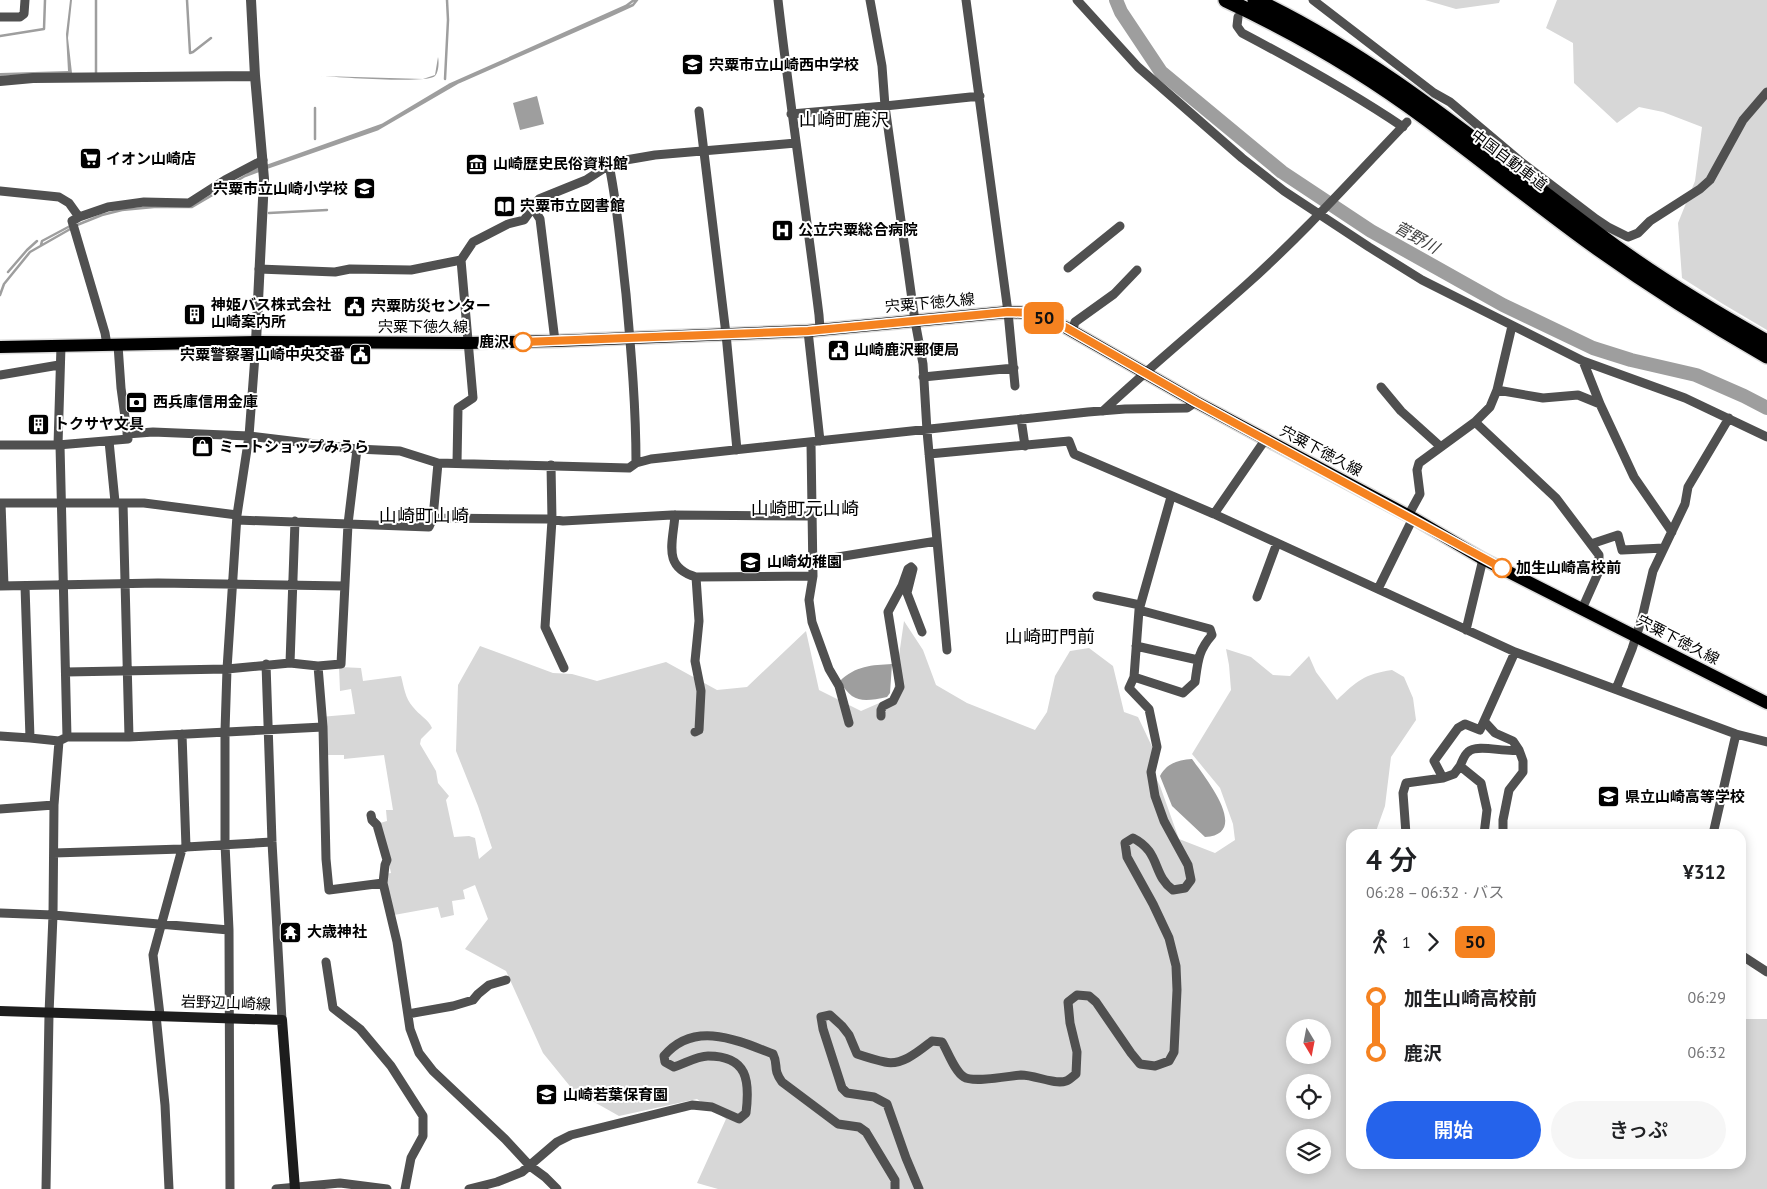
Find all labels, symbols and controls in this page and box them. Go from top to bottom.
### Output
school or university icon: 宍粟市立山崎西中学校 [681,53,705,77]
place label: 宍粟市立山崎西中学校 [709,55,859,74]
district label: 山崎町鹿沢 [799,108,889,131]
street label: 中国自動車道 [1468,125,1551,194]
supermarket icon: イオン山崎店 [78,147,102,171]
place label: イオン山崎店 [106,149,196,168]
museum icon: 山崎歴史民俗資料館 [465,152,489,176]
place label: 山崎歴史民俗資料館 [493,154,628,173]
school or university icon: 宍粟市立山崎小学校 [352,177,376,201]
place label: 宍粟市立山崎小学校 [213,179,348,198]
library icon: 宍粟市立図書館 [492,194,516,218]
place label: 宍粟市立図書館 [520,196,625,215]
water label: 菅野川 [1391,217,1445,258]
hospital icon: 公立宍粟総合病院 [770,218,794,242]
place label: 公立宍粟総合病院 [798,220,918,239]
street label: 宍粟下徳久線 [884,289,976,316]
public building icon: 宍粟防災センター [343,294,367,318]
place label: 神姫バス株式会社 山崎案内所 [210,295,331,331]
place label: 宍粟防災センター [371,296,491,315]
building icon: 神姫バス株式会社 山崎案内所 [183,302,207,326]
line badge: 50 [1022,302,1066,334]
text: 50 [1034,306,1054,329]
street label: 宍粟下徳久線 [378,317,468,336]
place label: 鹿沢 [479,332,509,351]
marker: 鹿沢 [513,332,533,352]
public building icon: 山崎鹿沢郵便局 [826,338,850,362]
place label: 山崎鹿沢郵便局 [854,340,959,359]
public building icon: 宍粟警察署山崎中央交番 [349,343,373,367]
place label: 宍粟警察署山崎中央交番 [180,345,345,364]
bank icon: 西兵庫信用金庫 [125,390,149,414]
place label: 西兵庫信用金庫 [153,392,258,411]
building icon: トクサヤ文具 [26,412,50,436]
place label: トクサヤ文具 [54,414,144,433]
street label: 宍粟下徳久線 [1277,421,1365,480]
shop icon: ミートショップみうら [191,435,215,459]
place label: ミートショップみうら [219,437,369,456]
district label: 山崎町元山崎 [751,497,859,520]
district label: 山崎町山崎 [379,504,469,527]
school or university icon: 山崎幼稚園 [739,550,763,574]
place label: 山崎幼稚園 [767,552,842,571]
marker: 加生山崎高校前 [1492,558,1512,578]
place label: 加生山崎高校前 [1516,558,1621,577]
street label: 宍粟下徳久線 [1634,611,1723,668]
district label: 山崎町門前 [1005,625,1095,648]
school or university icon: 県立山崎高等学校 [1597,785,1621,809]
place label: 県立山崎高等学校 [1625,787,1745,806]
text: 4 分 [1366,841,1417,878]
text: ¥312 [1683,860,1726,884]
text: 06:28 – 06:32 · バス [1366,882,1504,902]
temple icon: 大歳神社 [279,920,303,944]
place label: 大歳神社 [307,922,367,941]
icon: walk [1366,928,1394,956]
icon: forward [1419,928,1447,956]
text: 50 [1465,930,1485,953]
text: 1 [1402,932,1411,952]
text: 加生山崎高校前 [1404,986,1537,1010]
text: 06:29 [1688,987,1726,1007]
street label: 岩野辺山崎線 [181,991,271,1014]
north arrow [1286,1019,1331,1064]
map controls [1286,1019,1331,1174]
text: 鹿沢 [1404,1041,1442,1065]
text: 06:32 [1688,1042,1726,1062]
button: locate [1286,1074,1331,1119]
school or university icon: 山崎若葉保育園 [535,1083,559,1107]
place label: 山崎若葉保育園 [563,1085,668,1104]
button: 開始 [1366,1101,1541,1159]
button: きっぷ [1551,1101,1726,1159]
button: layers [1286,1129,1331,1174]

